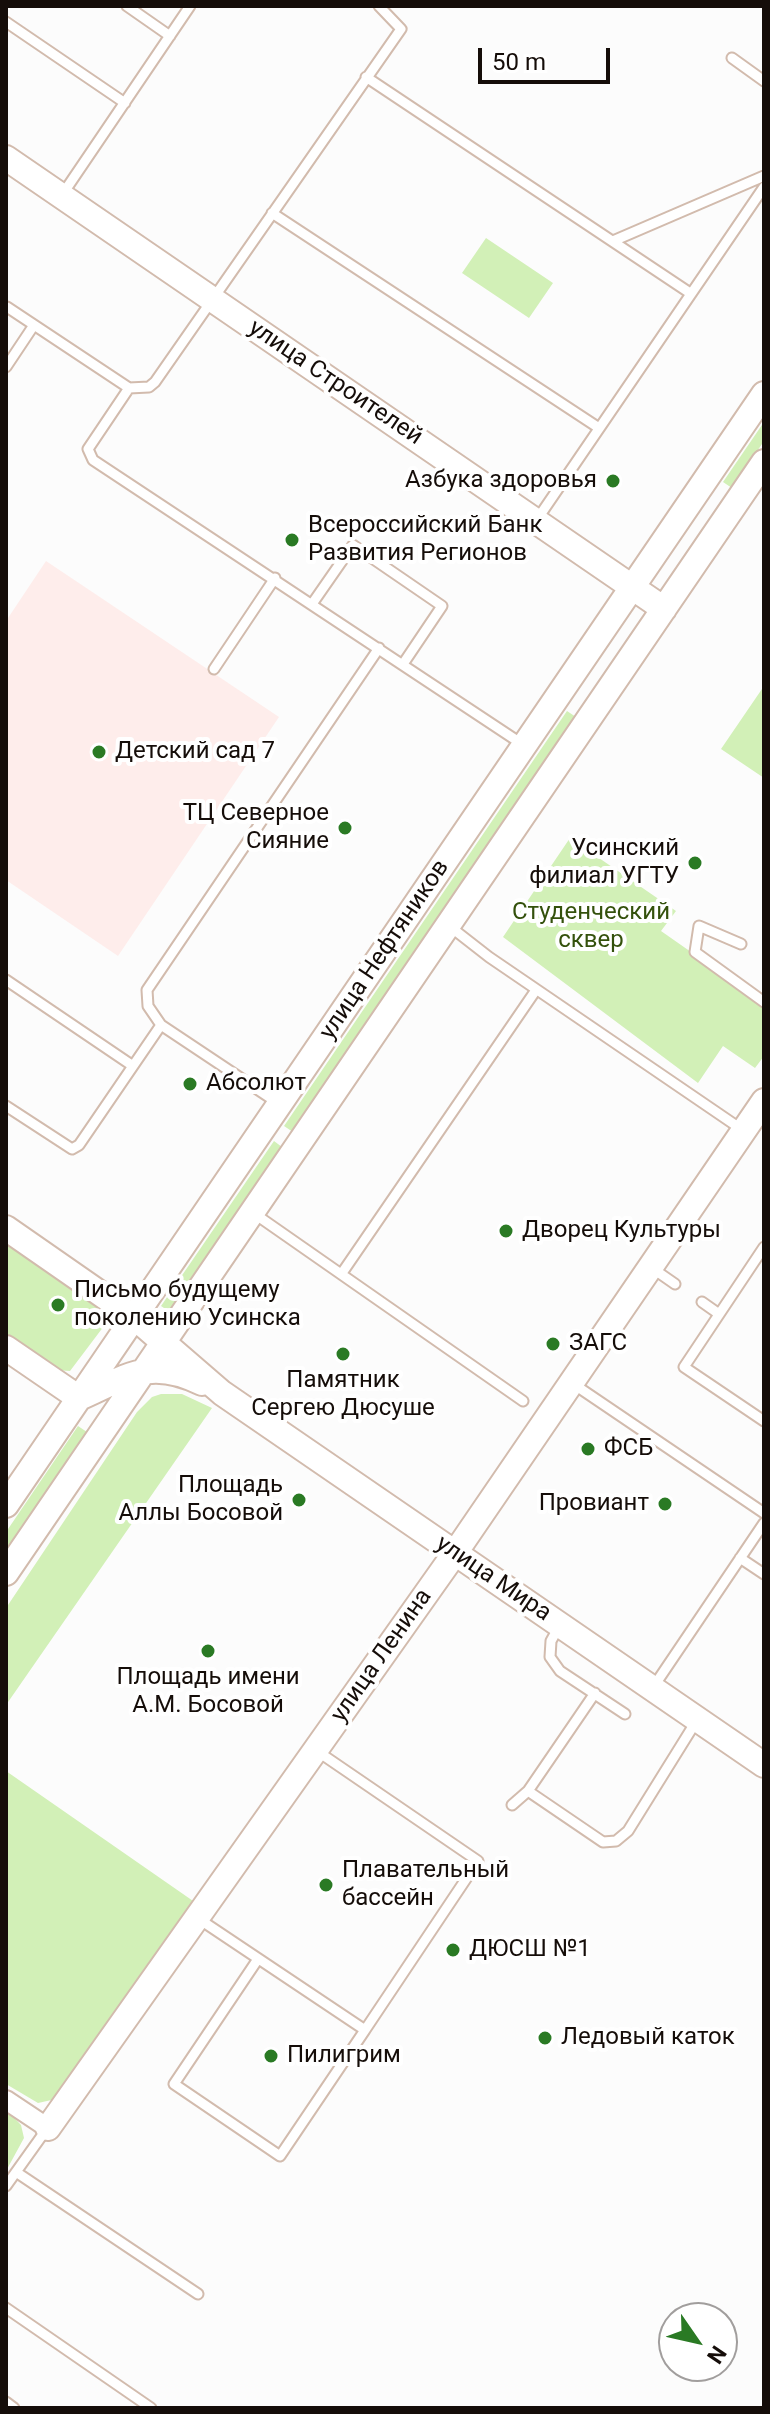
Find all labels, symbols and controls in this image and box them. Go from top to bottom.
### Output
scale bar [482,32,614,82]
text: 50 m [492,48,546,76]
street label: улица Строителей [242,314,428,452]
place label: Азбука здоровья [405,467,597,495]
marker: Азбука здоровья [604,472,622,490]
place label: Всероссийский Банк Развития Регионов [308,512,542,568]
marker: Всероссийский Банк Развития Регионов [283,531,301,549]
place label: Детский сад 7 [115,738,275,766]
marker: Детский сад 7 [90,743,108,761]
place label: ТЦ Северное Сияние [183,800,329,856]
marker: ТЦ Северное Сияние [336,819,354,837]
place label: Усинский филиал УГТУ [529,835,679,891]
marker: Усинский филиал УГТУ [686,854,704,872]
street label: улица Нефтяников [314,855,456,1045]
park label: Студенческий сквер [512,899,670,955]
place label: Абсолют [206,1070,306,1098]
marker: Абсолют [181,1075,199,1093]
place label: Дворец Культуры [522,1217,721,1245]
marker: Дворец Культуры [497,1222,515,1240]
place label: Письмо будущему поколению Усинска [74,1277,301,1333]
marker: Письмо будущему поколению Усинска [49,1296,67,1314]
place label: ЗАГС [569,1330,627,1358]
marker: ЗАГС [544,1335,562,1353]
marker: Памятник Сергею Дюсуше [334,1345,352,1363]
place label: Памятник Сергею Дюсуше [251,1367,435,1423]
place label: ФСБ [604,1435,653,1463]
marker: ФСБ [579,1440,597,1458]
place label: Площадь Аллы Босовой [118,1472,283,1528]
place label: Провиант [539,1490,649,1518]
marker: Площадь Аллы Босовой [290,1491,308,1509]
marker: Провиант [656,1495,674,1513]
street label: улица Мира [430,1530,556,1628]
street label: улица Ленина [325,1584,439,1728]
marker: Площадь имени А.М. Босовой [199,1642,217,1660]
place label: Площадь имени А.М. Босовой [116,1664,300,1720]
place label: Плавательный бассейн [342,1857,509,1913]
marker: Плавательный бассейн [317,1876,335,1894]
place label: ДЮСШ №1 [469,1936,591,1964]
marker: ДЮСШ №1 [444,1941,462,1959]
place label: Ледовый каток [561,2024,735,2052]
marker: Ледовый каток [536,2029,554,2047]
place label: Пилигрим [287,2042,401,2070]
marker: Пилигрим [262,2047,280,2065]
north arrow [658,2302,738,2382]
text: N [702,2341,731,2368]

